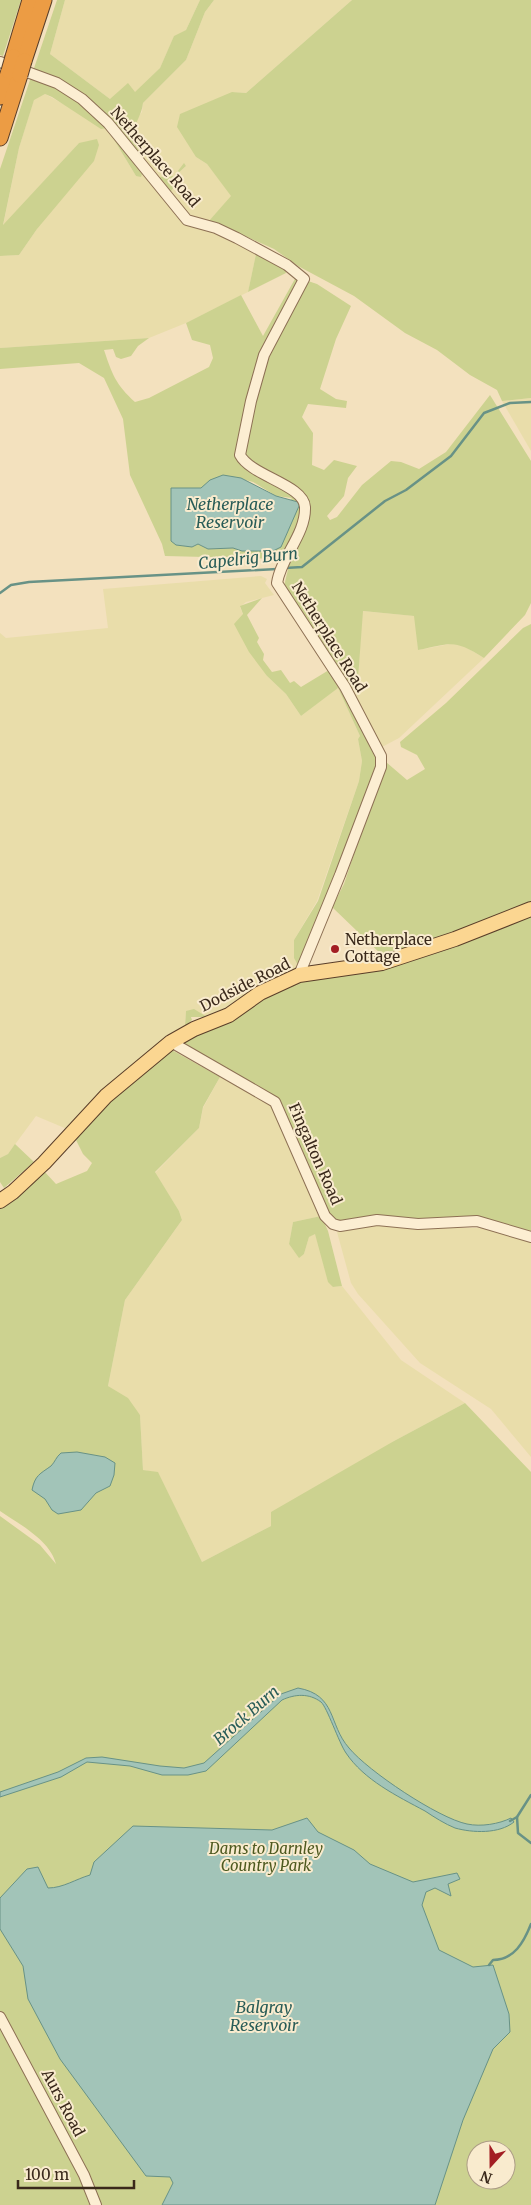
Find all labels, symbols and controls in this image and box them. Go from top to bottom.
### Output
street label: Netherplace Road [107,103,204,211]
water label: Netherplace Reservoir [187,494,273,532]
water label: Capelrig Burn [197,543,299,573]
street label: Netherplace Road [288,578,371,695]
place label: Netherplace Cottage [345,930,432,966]
marker: Netherplace Cottage [329,943,341,955]
street label: Dodside Road [196,954,293,1015]
street label: Fingalton Road [285,1100,346,1208]
water label: Brock Burn [209,1681,283,1749]
park label: Dams to Darnley Country Park [208,1839,323,1875]
water label: Balgray Reservoir [230,1997,299,2035]
street label: Aurs Road [37,2065,89,2140]
north arrow [466,2140,516,2190]
scale bar [18,2158,134,2190]
text: 100 m [25,2165,69,2184]
text: N [478,2167,495,2188]

